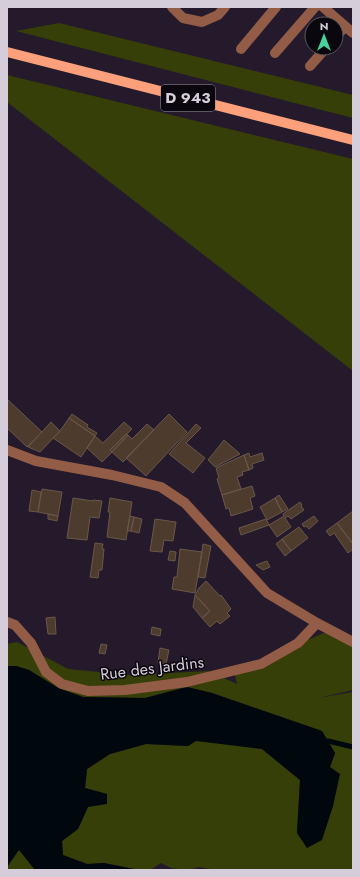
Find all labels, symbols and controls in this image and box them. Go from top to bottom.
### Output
north arrow [304,16,344,56]
text: N [320,18,328,34]
road number: D 943 [161,85,215,111]
street label: Rue des Jardins [99,650,205,686]

